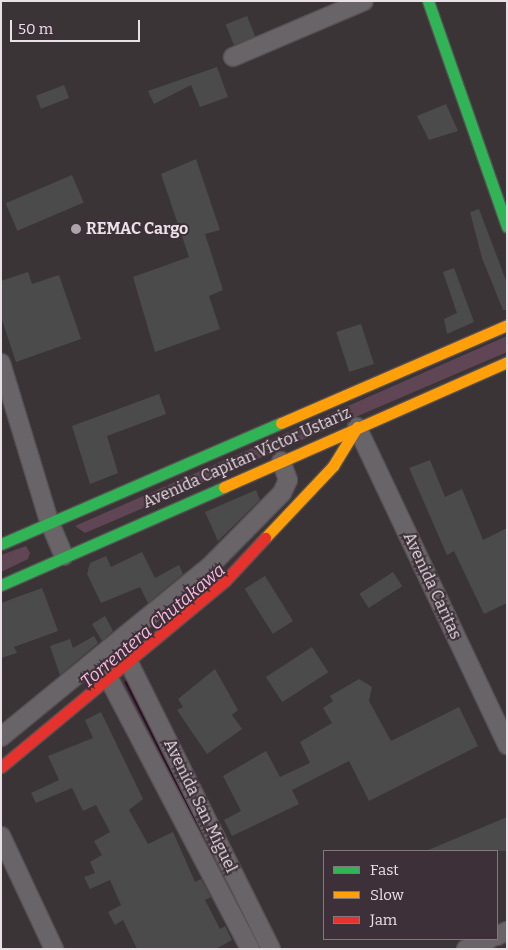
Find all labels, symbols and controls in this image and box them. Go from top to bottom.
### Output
scale bar [12,10,142,42]
text: 50 m [18,20,53,38]
place label: REMAC Cargo [86,219,188,239]
marker: REMAC Cargo [70,223,82,235]
street label: Avenida Capitan Víctor Ustariz [140,403,354,513]
street label: Avenida Caritas [399,529,465,643]
water label: Torrentera Chutakawa [76,559,230,693]
street label: Avenida San Miguel [159,736,241,876]
legend [323,850,498,940]
text: Fast [370,861,399,879]
text: Slow [370,886,404,904]
text: Jam [370,911,397,929]

